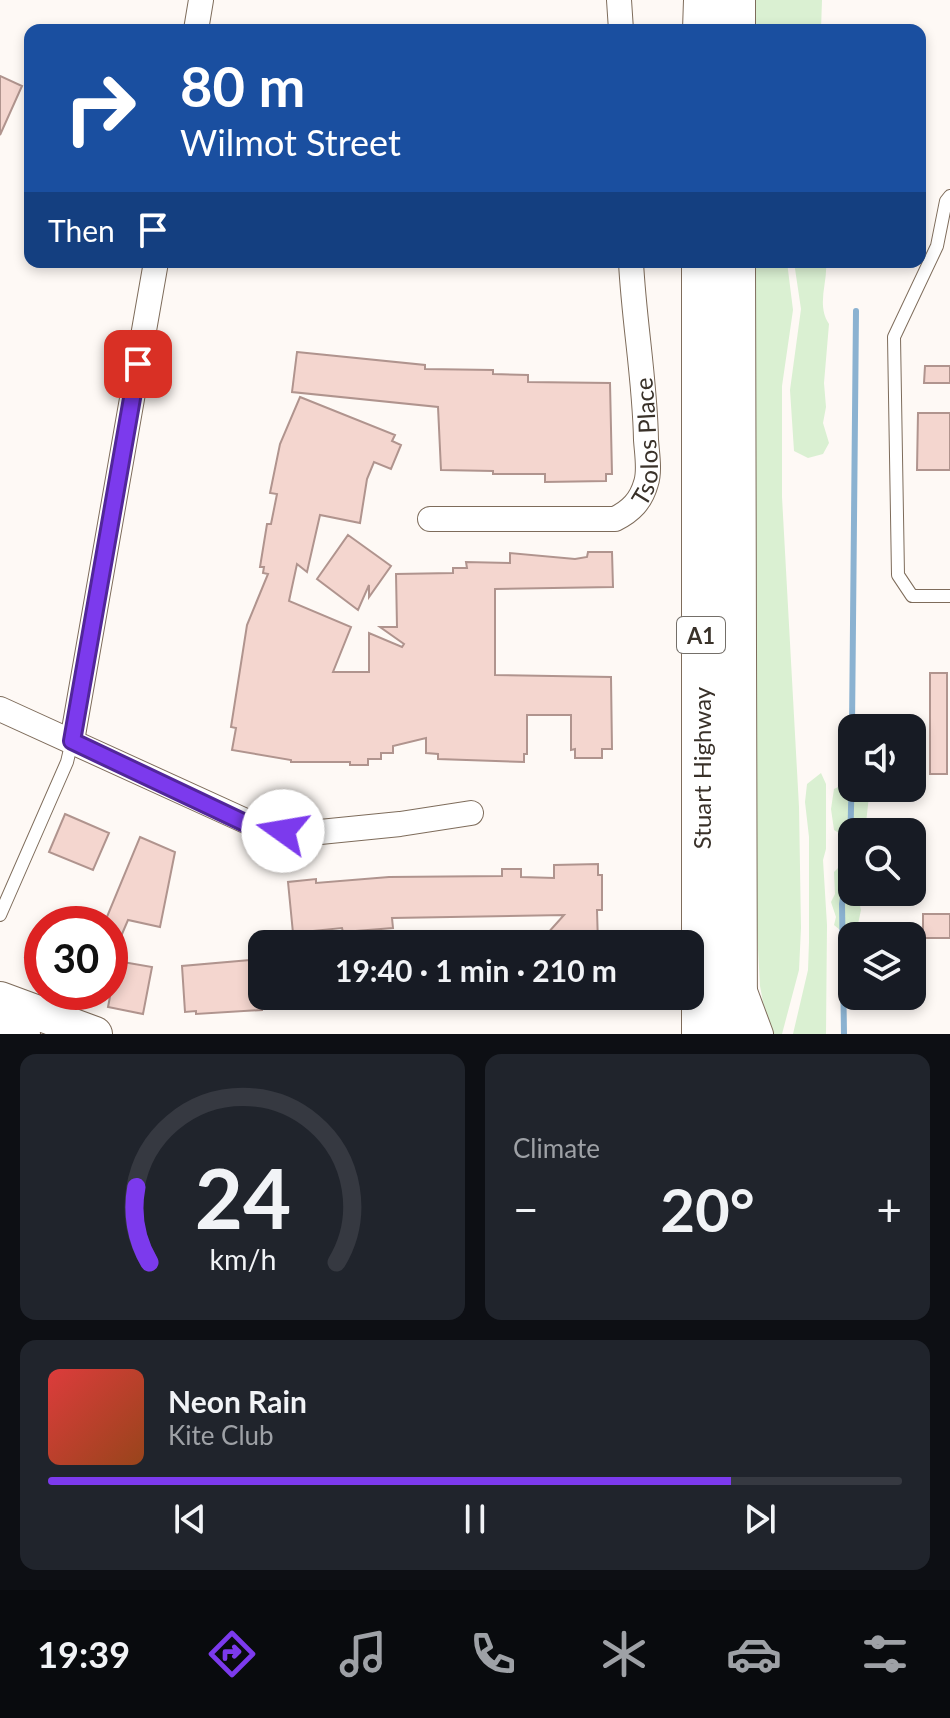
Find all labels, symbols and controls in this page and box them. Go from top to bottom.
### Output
text: 80 m [180,52,305,119]
icon: right [48,56,152,160]
text: Wilmot Street [180,120,401,164]
icon: arrive [131,208,175,252]
text: Then [48,212,115,248]
pin [104,330,172,398]
icon: arrive [116,342,160,386]
street label: Tsolos Place [624,377,663,510]
road number: A1 [677,617,725,653]
street label: Stuart Highway [687,686,716,849]
map controls [838,714,926,1010]
button: sound [838,714,926,802]
position arrow [241,789,325,873]
button: search [838,818,926,906]
speed limit sign: 30 [24,906,128,1010]
button: layers [838,922,926,1010]
text: 19:40 · 1 min · 210 m [335,952,617,988]
text: Climate [513,1132,600,1164]
text: 24 [194,1147,291,1247]
text: 20° [660,1173,755,1245]
text: − [513,1183,539,1235]
text: + [876,1183,902,1235]
text: km/h [209,1242,276,1276]
text: Neon Rain [168,1383,307,1419]
text: Kite Club [168,1419,274,1451]
icon: previous [168,1497,212,1541]
icon: pause [453,1497,497,1541]
icon: next [738,1497,782,1541]
icon: directions [204,1626,260,1682]
icon: music [335,1626,391,1682]
icon: phone [465,1626,521,1682]
icon: climate [596,1626,652,1682]
icon: car [726,1626,782,1682]
icon: filters [857,1626,913,1682]
text: 19:39 [37,1632,130,1676]

